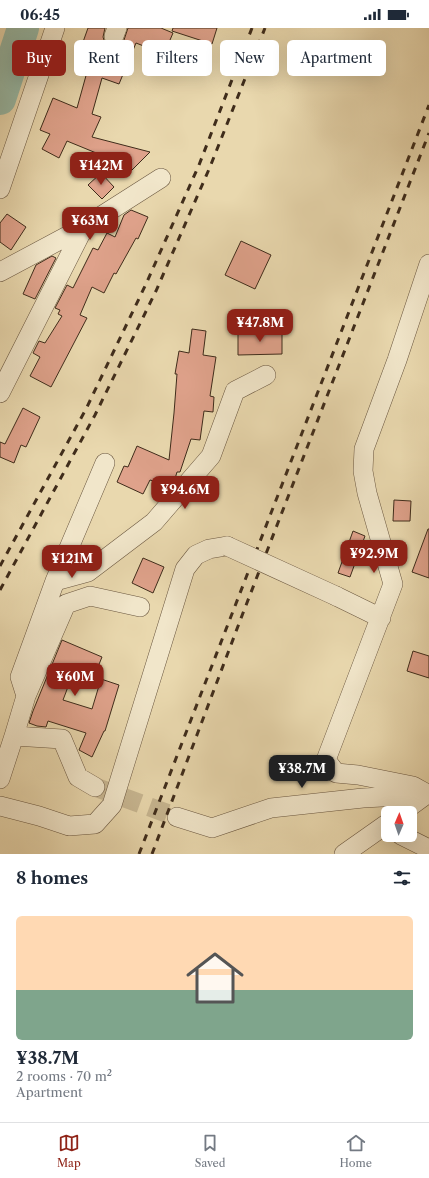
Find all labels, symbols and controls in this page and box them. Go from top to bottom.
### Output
text: 06:45 [20,5,60,24]
chip: Buy [12,40,66,76]
chip: Rent [74,40,134,76]
chip: Filters [142,40,212,76]
chip: New [220,40,279,76]
chip: Apartment [287,40,386,76]
pin: ¥142M [73,152,129,186]
text: ¥142M [79,157,123,173]
pin: ¥63M [66,207,114,241]
text: ¥63M [71,212,109,228]
pin: ¥47.8M [227,309,293,343]
text: ¥47.8M [236,314,284,330]
pin: ¥94.6M [152,476,218,510]
text: ¥94.6M [160,481,210,497]
pin: ¥92.9M [341,540,407,574]
pin: ¥121M [44,545,100,579]
text: ¥92.9M [349,545,399,561]
text: ¥121M [51,550,93,566]
pin: ¥60M [51,663,99,697]
text: ¥60M [56,668,94,684]
pin: ¥38.7M [269,755,335,789]
text: ¥38.7M [278,760,326,776]
north arrow [381,806,417,842]
map controls [381,806,417,842]
icon: filters [391,867,413,889]
text: 8 homes [16,868,88,888]
icon: home [179,942,251,1014]
text: ¥38.7M [16,1048,79,1068]
text: 2 rooms · 70 m² [16,1068,112,1084]
text: Apartment [16,1084,83,1100]
tab: Map [57,1132,81,1170]
tab: Saved [195,1132,225,1170]
tab: Home [340,1132,372,1170]

